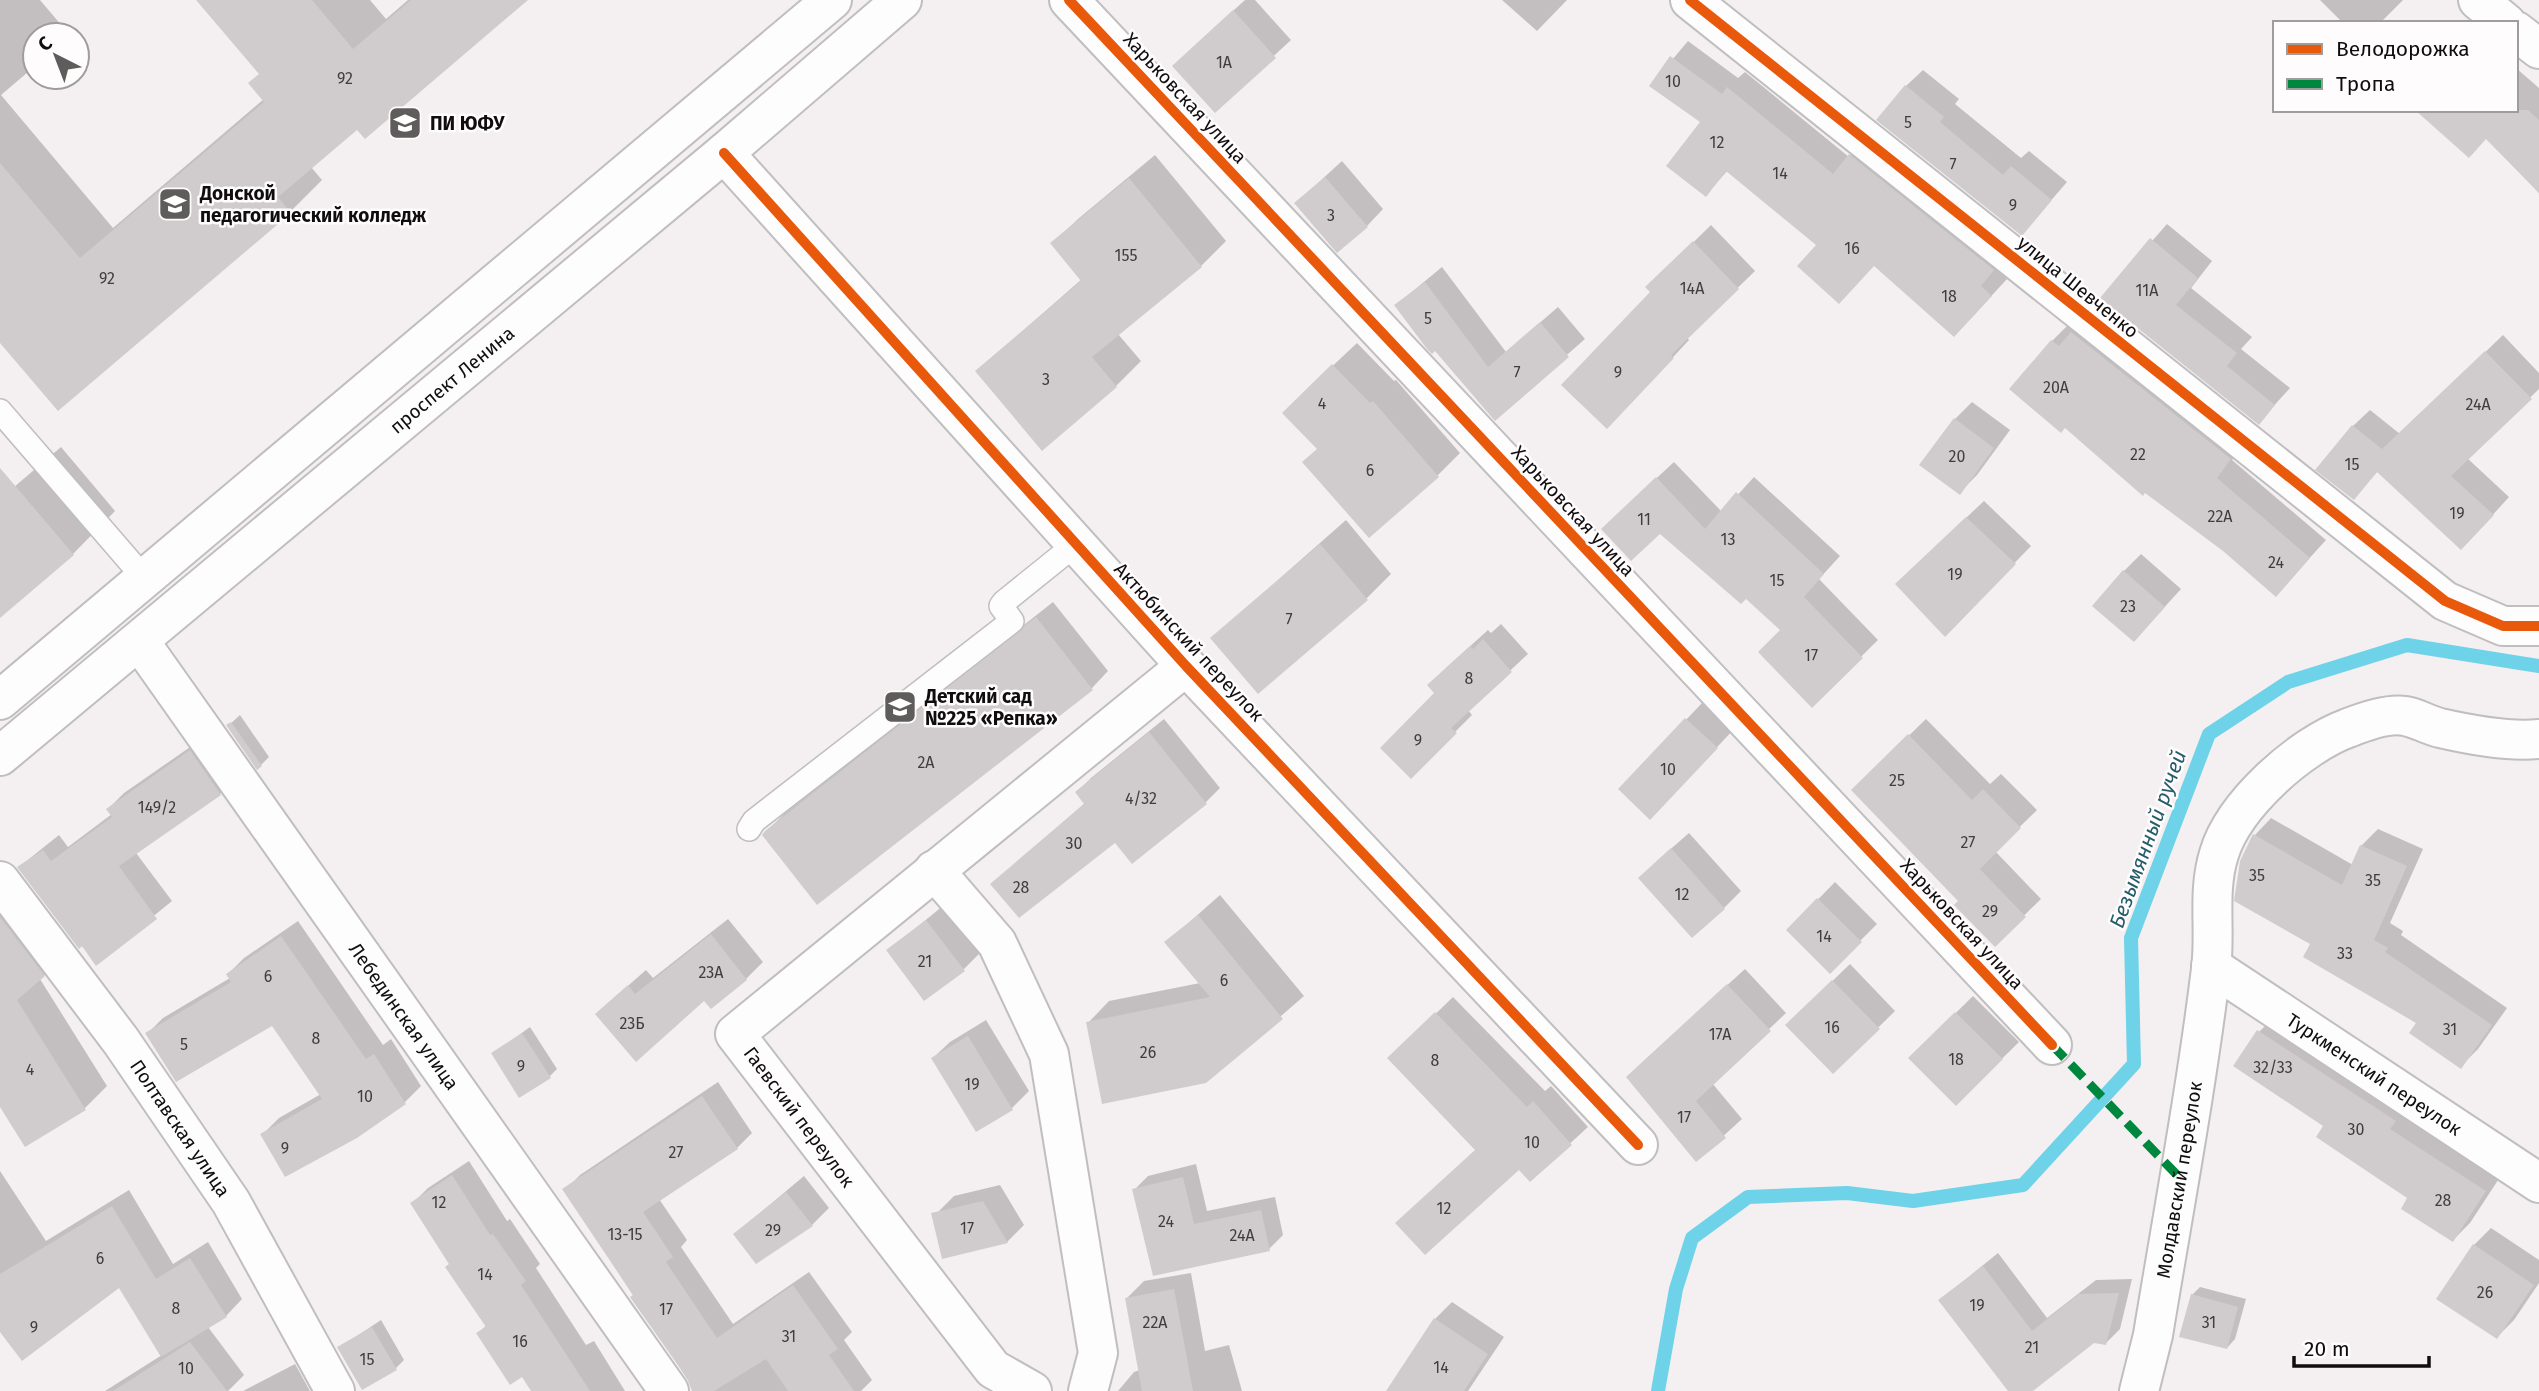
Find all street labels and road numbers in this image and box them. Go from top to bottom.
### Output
street label: Харьковская улица [1118,28,1252,168]
street label: улица Шевченко [2013,231,2143,343]
street label: проспект Ленина [385,321,519,438]
street label: Харьковская улица [1506,441,1640,581]
street label: Актюбинский переулок [1109,558,1269,726]
street label: Харьковская улица [1895,854,2029,994]
street label: Лебединская улица [344,938,464,1094]
street label: Туркменский переулок [2283,1008,2466,1140]
street label: Гаевский переулок [739,1042,859,1192]
street label: Полтавская улица [126,1055,235,1201]
street label: Молдавский переулок [2151,1080,2207,1280]

